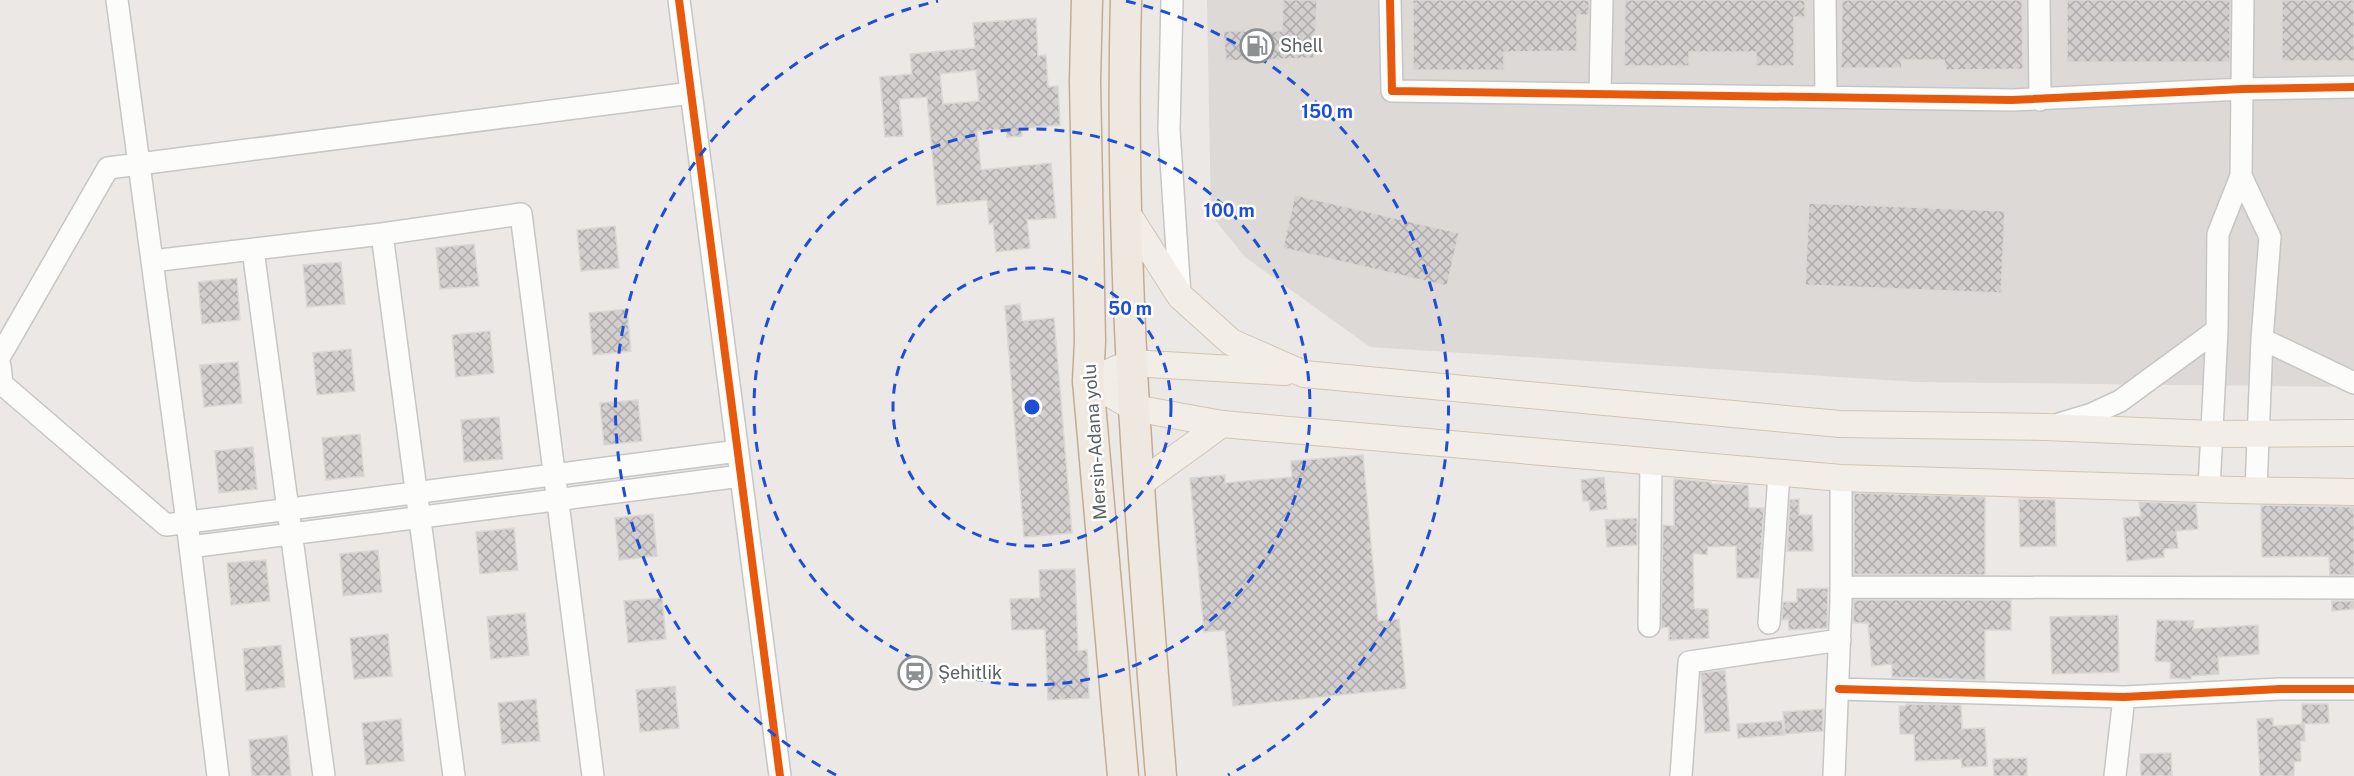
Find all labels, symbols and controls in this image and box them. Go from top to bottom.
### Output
fuel station icon: Shell [1239,28,1275,64]
place label: Shell [1280,35,1323,56]
text: 150 m [1301,101,1353,122]
text: 100 m [1203,200,1255,221]
text: 50 m [1108,298,1152,319]
street label: Mersin-Adana yolu [1079,363,1110,521]
centre of rings [1022,397,1042,417]
station icon: Şehitlik [897,655,933,691]
place label: Şehitlik [938,662,1002,683]

